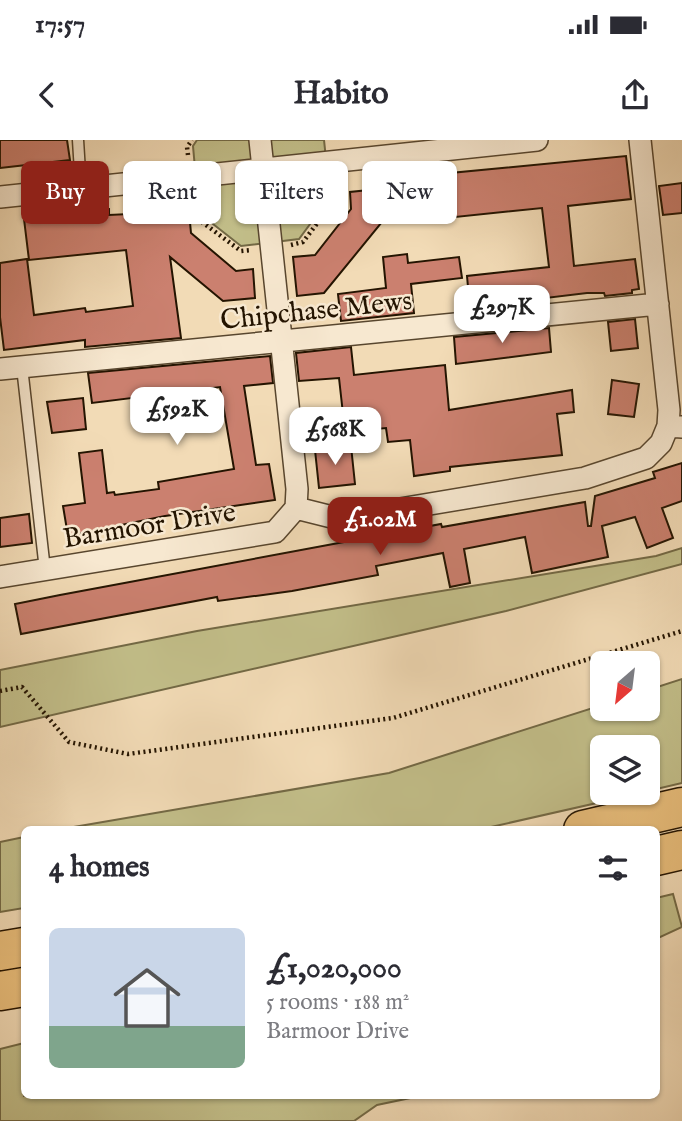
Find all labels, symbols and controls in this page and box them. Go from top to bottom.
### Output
text: 17:57 [35,8,85,41]
text: Habito [294,74,388,115]
icon: back [28,76,66,114]
icon: share [616,76,654,114]
chip: Buy [21,161,109,224]
chip: Rent [123,161,221,224]
chip: Filters [235,161,348,224]
chip: New [362,161,457,224]
street label: Chipchase Mews [219,284,414,339]
pin: £297K [453,286,551,345]
text: £297K [470,293,534,322]
pin: £592K [128,387,226,447]
text: £592K [146,395,208,424]
pin: £568K [286,408,384,467]
text: £568K [305,415,365,444]
street label: Barmoor Drive [61,496,238,557]
pin: £1.02M [323,498,437,557]
text: £1.02M [343,505,417,534]
north arrow [590,651,660,721]
map controls [590,651,660,805]
button: layers [590,735,660,805]
text: 4 homes [49,849,150,887]
icon: filters [594,849,632,887]
text: £1,020,000 [266,950,402,988]
icon: home [105,956,189,1040]
text: 5 rooms · 188 m² [266,988,409,1017]
text: Barmoor Drive [266,1017,409,1046]

